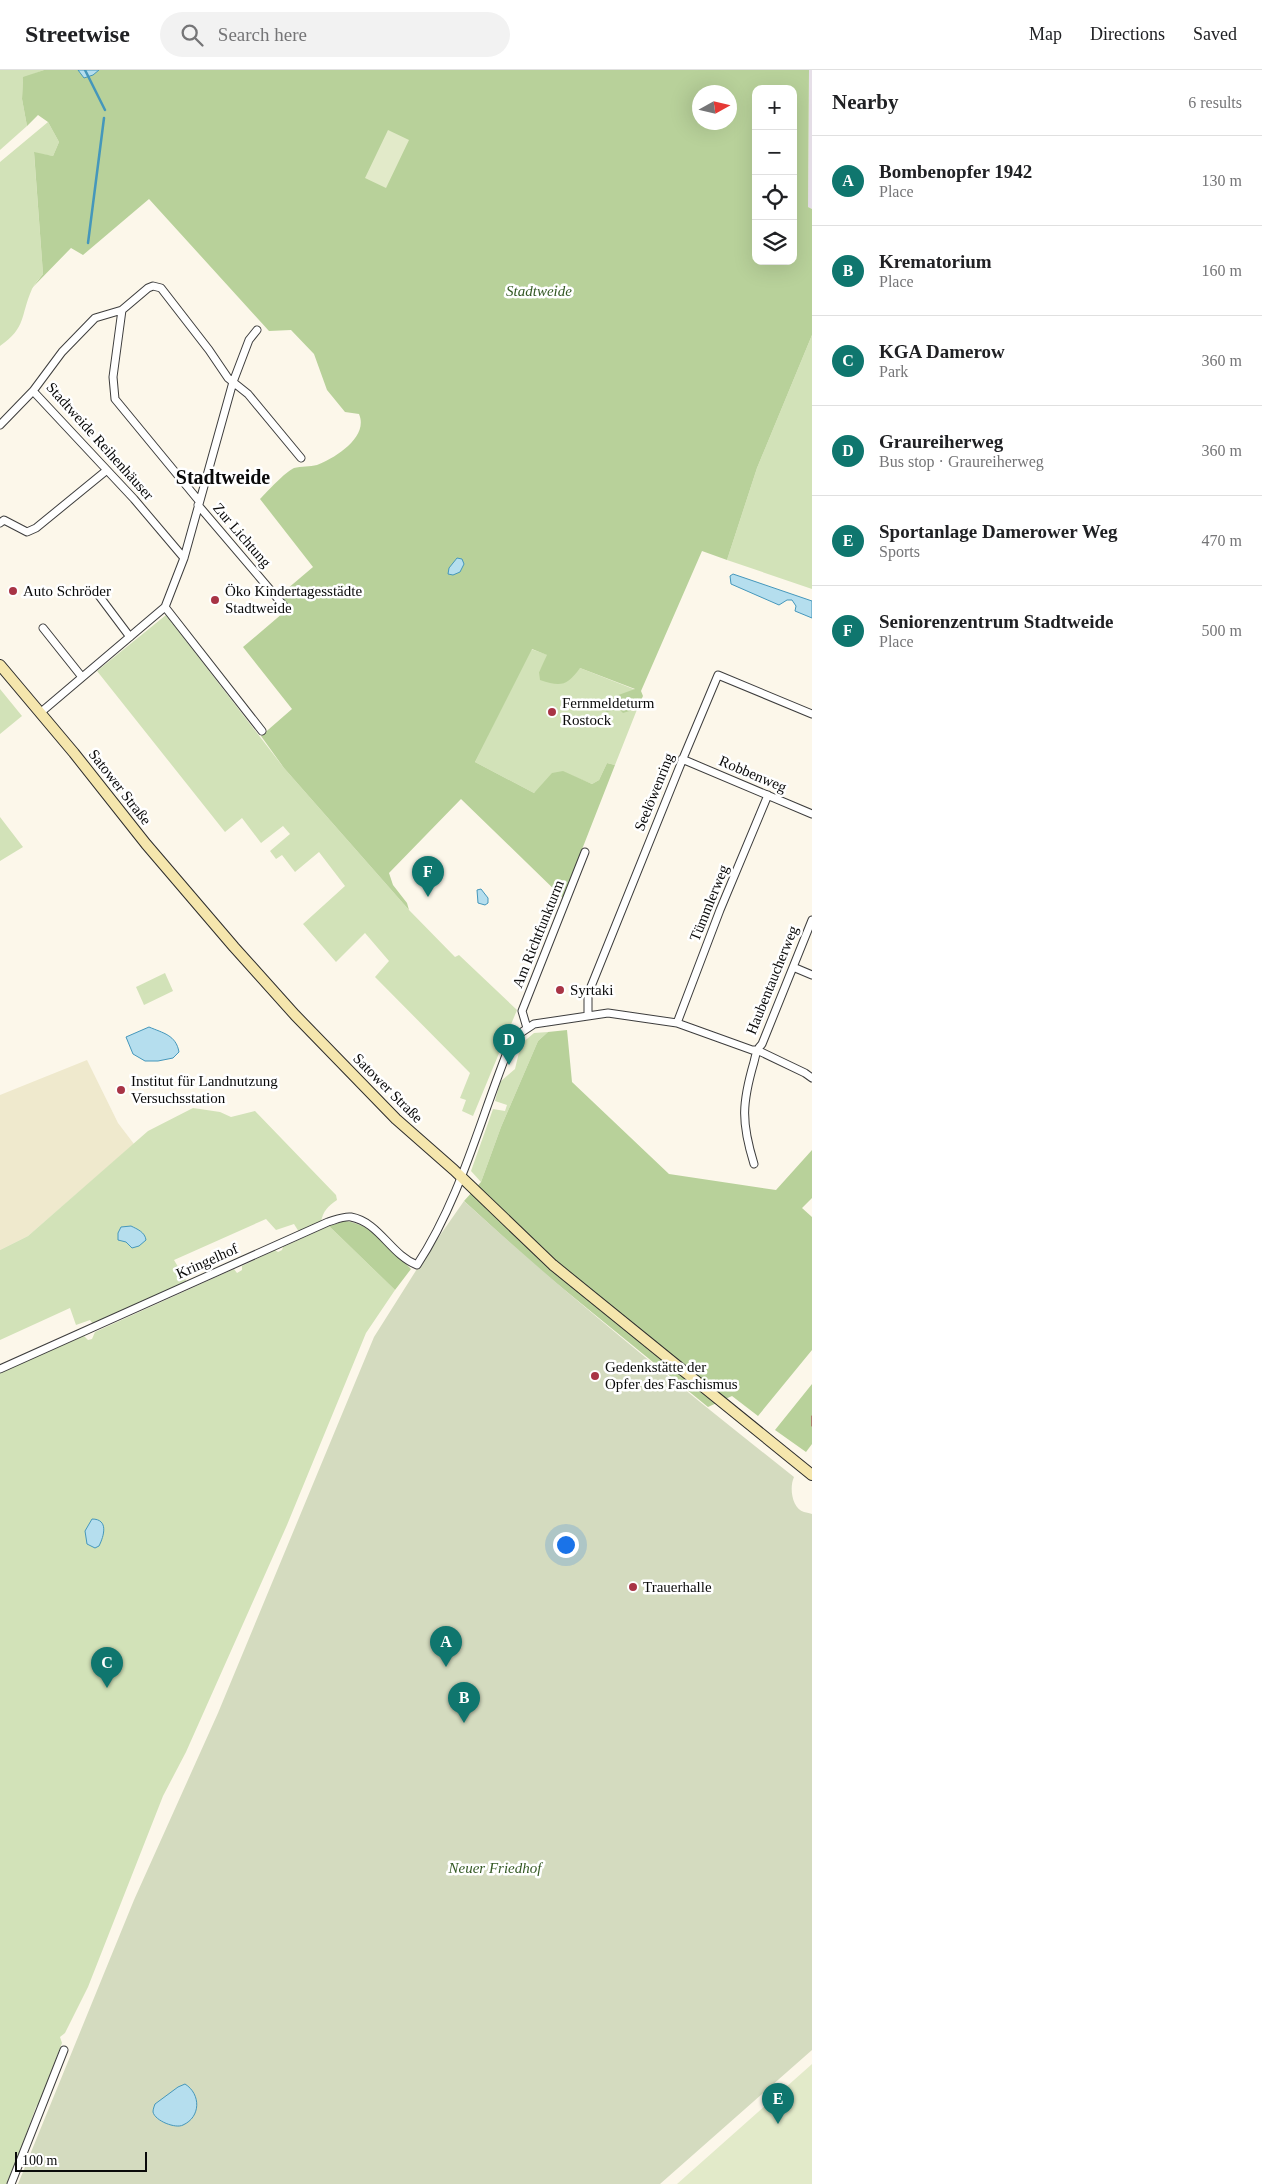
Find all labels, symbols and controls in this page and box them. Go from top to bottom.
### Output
search box [160,12,510,57]
text: Streetwise [25,21,130,47]
icon: search [178,21,206,49]
text: Search here [218,24,307,45]
text: Map [1029,24,1062,44]
text: Directions [1090,24,1165,44]
text: Saved [1193,24,1237,44]
north arrow [692,85,737,130]
map controls [752,85,797,265]
button: + [752,85,797,130]
text: Nearby [832,90,899,114]
text: 6 results [1188,94,1242,111]
button: − [752,130,797,175]
text: Bombenopfer 1942 [879,161,1032,182]
text: A [842,172,854,189]
text: 130 m [1202,172,1242,189]
button: locate [752,175,797,220]
text: Place [879,183,914,200]
button: layers [752,220,797,265]
text: Krematorium [879,251,992,272]
text: B [843,262,853,279]
text: 160 m [1202,262,1242,279]
text: Place [879,273,914,290]
park label: Stadtweide [506,283,572,299]
text: KGA Damerow [879,341,1005,362]
text: C [842,352,854,369]
text: 360 m [1202,352,1242,369]
text: Park [879,363,908,380]
street label: Stadtweide Reihenhäuser [43,379,157,503]
text: Graureiherweg [879,431,1003,452]
text: D [842,442,854,459]
text: 360 m [1202,442,1242,459]
text: Bus stop · Graureiherweg [879,453,1044,470]
district label: Stadtweide [176,466,270,488]
street label: Zur Lichtung [210,500,274,571]
text: Sportanlage Damerower Weg [879,521,1118,542]
text: E [843,532,853,549]
text: 470 m [1202,532,1242,549]
text: Sports [879,543,920,560]
place label: Auto Schröder [23,583,111,599]
place label: Öko Kindertagesstädte Stadtweide [225,583,362,616]
marker: Auto Schröder [7,585,19,597]
marker: Öko Kindertagesstädte Stadtweide [209,594,221,606]
text: Seniorenzentrum Stadtweide [879,611,1114,632]
text: F [843,622,853,639]
text: 500 m [1202,622,1242,639]
text: Place [879,633,914,650]
place label: Fernmeldeturm Rostock [562,695,655,728]
marker: Fernmeldeturm Rostock [546,706,558,718]
street label: Satower Straße [86,746,155,828]
street label: Seelöwenring [631,750,677,833]
street label: Robbenweg [717,753,790,796]
pin: F [412,856,444,897]
street label: Tümmlerweg [686,862,732,943]
street label: Am Richtfunkturm [509,878,567,990]
street label: Haubentaucherweg [743,923,801,1037]
place label: Syrtaki [570,982,613,998]
marker: Syrtaki [554,984,566,996]
pin: D [493,1024,525,1065]
street label: Satower Straße [350,1050,426,1126]
place label: Institut für Landnutzung Versuchsstation [131,1073,278,1106]
marker: Institut für Landnutzung Versuchsstation [115,1084,127,1096]
street label: Kringelhof [174,1240,240,1282]
place label: Gedenkstätte der Opfer des Faschismus [605,1359,738,1392]
marker: Gedenkstätte der Opfer des Faschismus [589,1370,601,1382]
your location [553,1532,579,1558]
place label: Trauerhalle [643,1579,712,1595]
marker: Trauerhalle [627,1581,639,1593]
pin: A [430,1626,462,1667]
pin: C [91,1647,123,1688]
pin: B [448,1682,480,1723]
park label: Neuer Friedhof [448,1860,543,1876]
pin: E [762,2083,794,2124]
scale bar [15,2149,148,2172]
text: 100 m [22,2153,57,2168]

